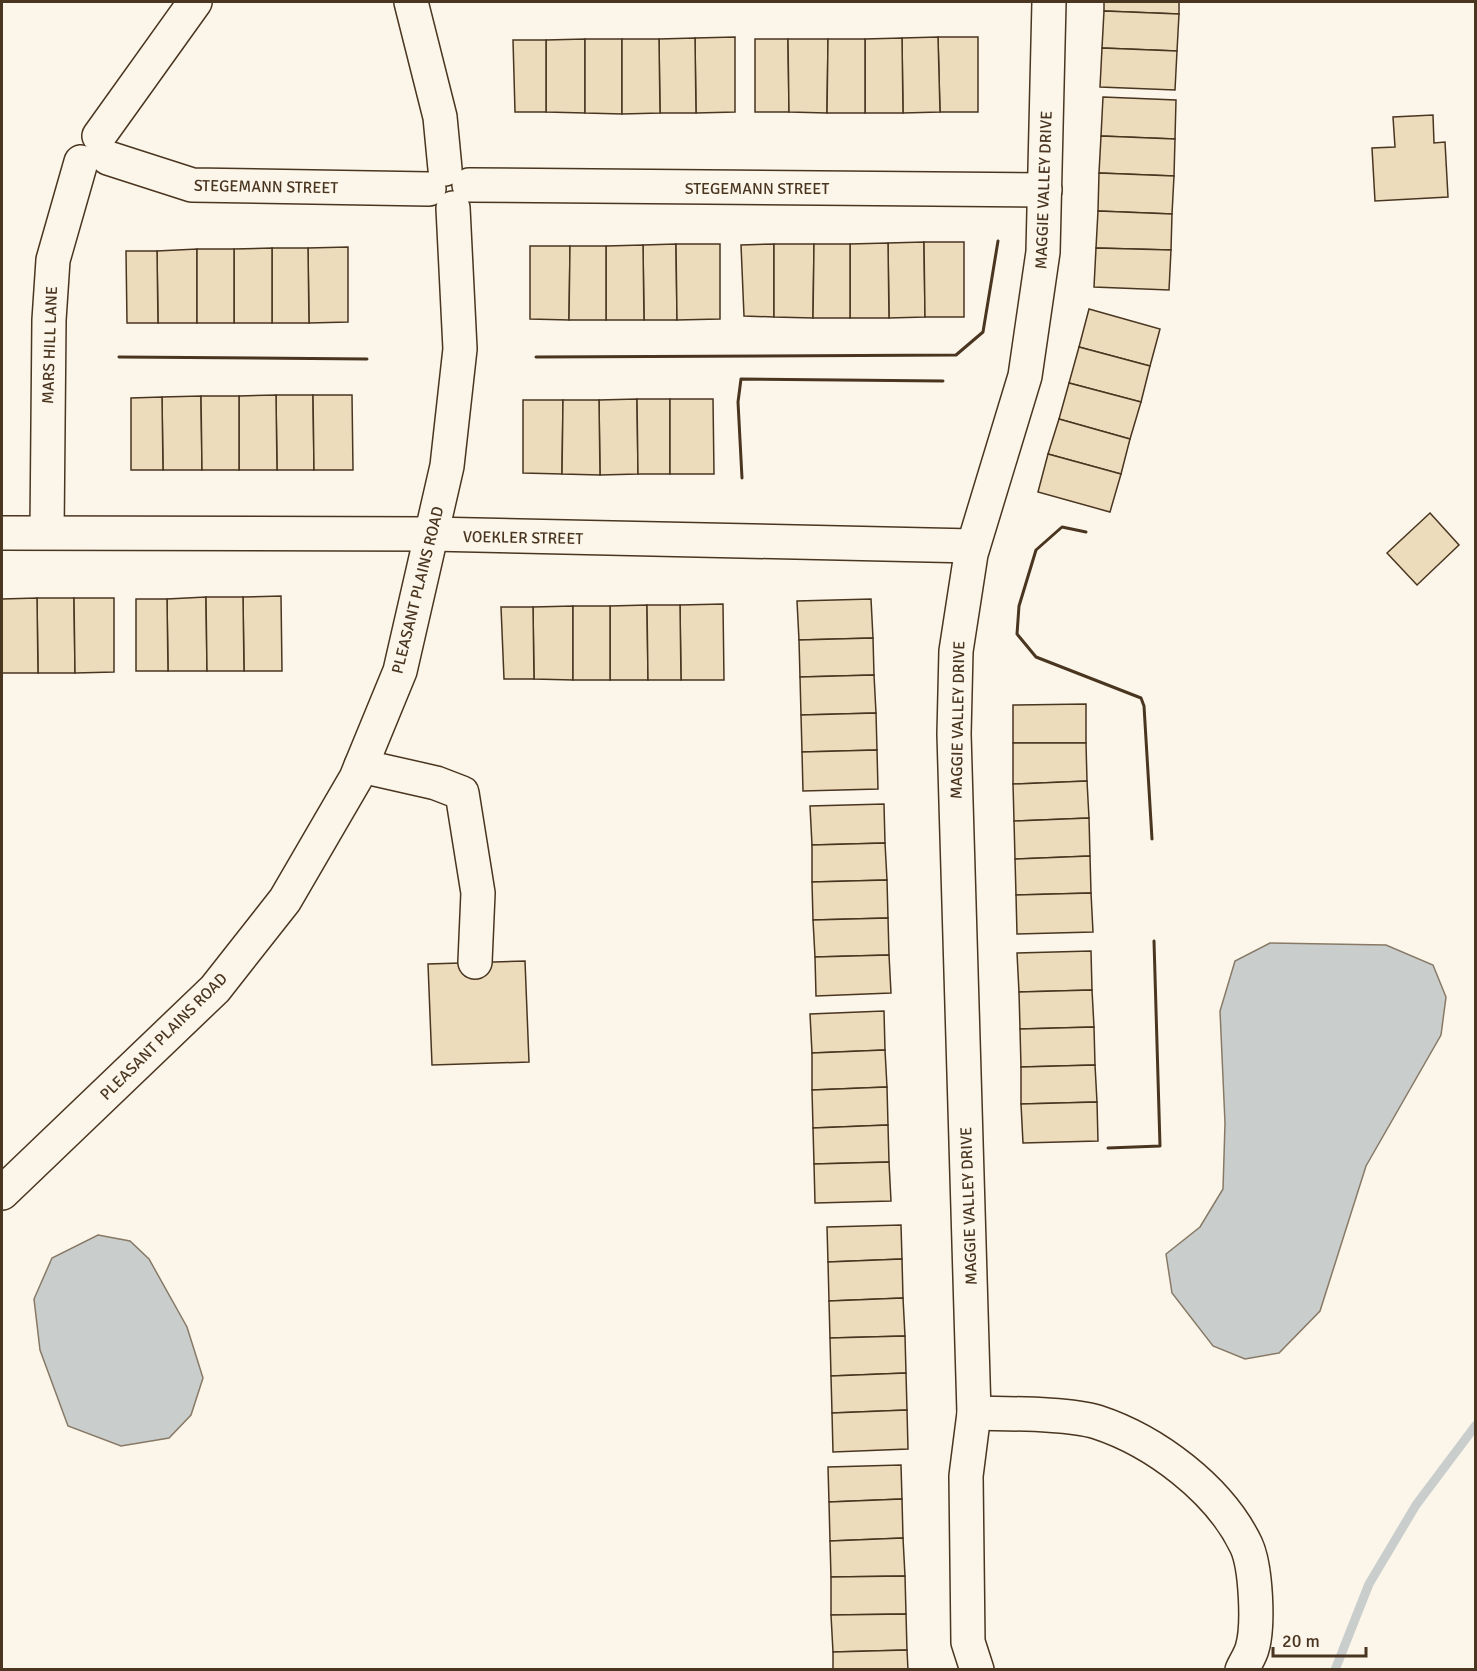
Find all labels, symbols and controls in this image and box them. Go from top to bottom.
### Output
street label: MAGGIE VALLEY DRIVE [1031,111,1057,270]
street label: STEGEMANN STREET [194,176,339,198]
street label: STEGEMANN STREET [685,179,829,199]
street label: MARS HILL LANE [38,286,62,404]
street label: PLEASANT PLAINS ROAD [387,504,448,676]
street label: VOEKLER STREET [463,527,583,549]
street label: MAGGIE VALLEY DRIVE [947,641,969,799]
street label: PLEASANT PLAINS ROAD [96,969,232,1105]
street label: MAGGIE VALLEY DRIVE [956,1126,982,1285]
scale bar [1273,1620,1366,1658]
text: 20 m [1282,1630,1320,1652]

